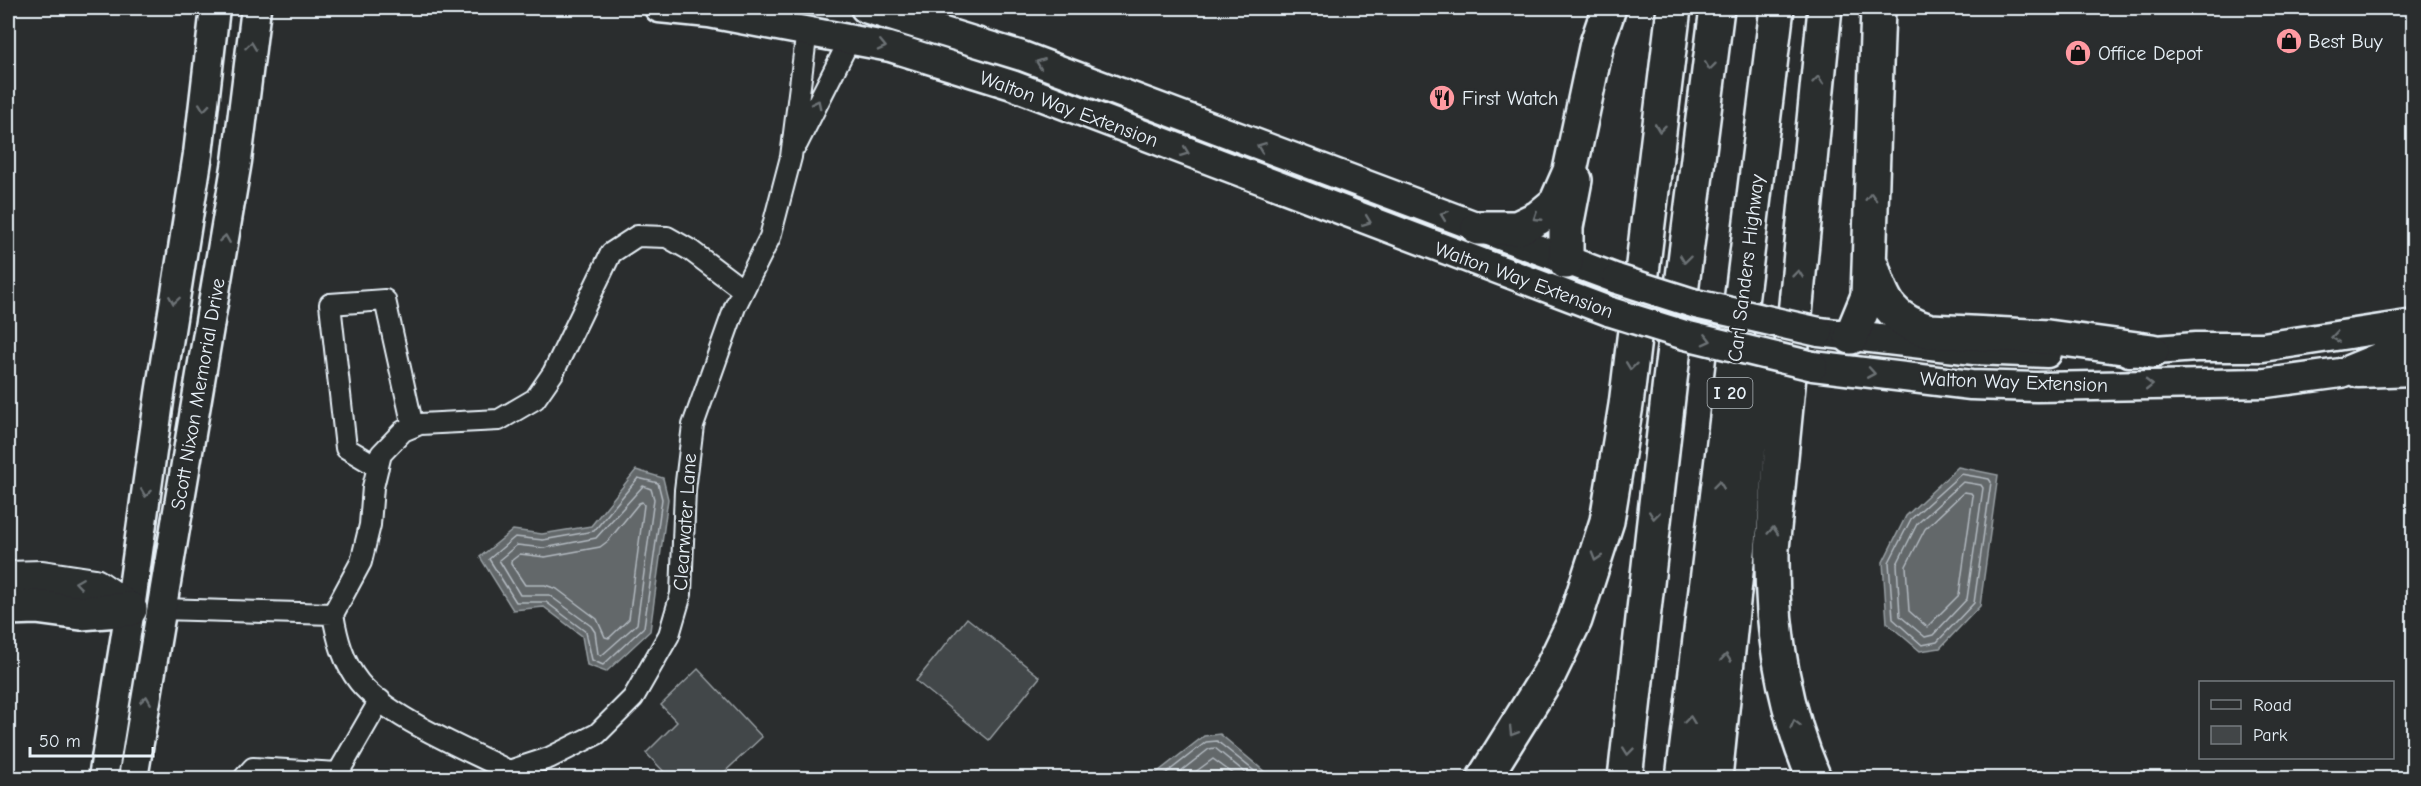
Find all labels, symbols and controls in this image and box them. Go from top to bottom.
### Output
shop icon: Best Buy [2274,26,2304,56]
place label: Best Buy [2308,30,2383,53]
one-way arrow [877,38,887,51]
shop icon: Office Depot [2063,38,2093,68]
one-way arrow [244,41,257,50]
place label: Office Depot [2098,42,2204,65]
one-way arrow [1035,57,1046,70]
one-way arrow [1704,61,1717,70]
street label: Walton Way Extension [977,66,1161,152]
one-way arrow [1811,76,1824,85]
restaurant icon: First Watch [1427,83,1457,113]
place label: First Watch [1462,87,1559,110]
one-way arrow [809,100,821,111]
one-way arrow [198,103,211,112]
one-way arrow [1654,124,1666,133]
one-way arrow [1257,141,1267,154]
one-way arrow [1179,144,1190,157]
street label: Carl Sanders Highway [1723,173,1769,363]
one-way arrow [1865,193,1878,202]
one-way arrow [1439,210,1450,223]
one-way arrow [1533,210,1544,221]
one-way arrow [1361,214,1372,226]
one-way arrow [218,234,230,243]
street label: Walton Way Extension [1432,237,1616,323]
one-way arrow [1679,254,1692,264]
one-way arrow [1791,270,1804,279]
street label: Scott Nixon Memorial Drive [166,276,230,512]
one-way arrow [169,295,181,305]
one-way arrow [2330,330,2340,343]
one-way arrow [1702,333,1712,346]
one-way arrow [1625,361,1637,370]
one-way arrow [1866,366,1876,379]
street label: Walton Way Extension [1919,367,2109,397]
road number: I 20 [1708,378,1752,408]
one-way arrow [2145,379,2154,391]
street label: Clearwater Lane [669,453,701,591]
one-way arrow [1712,481,1725,490]
one-way arrow [140,488,152,498]
one-way arrow [1649,511,1661,520]
one-way arrow [1766,526,1779,536]
one-way arrow [1591,551,1603,562]
one-way arrow [74,577,84,589]
one-way arrow [1720,653,1732,662]
legend [2199,681,2394,759]
one-way arrow [139,695,152,705]
text: Road [2253,695,2292,716]
one-way arrow [1683,716,1696,725]
one-way arrow [1789,719,1802,729]
scale bar [30,720,153,758]
one-way arrow [1509,725,1520,736]
text: Park [2253,725,2288,746]
text: 50 m [39,731,81,752]
one-way arrow [1622,746,1635,755]

